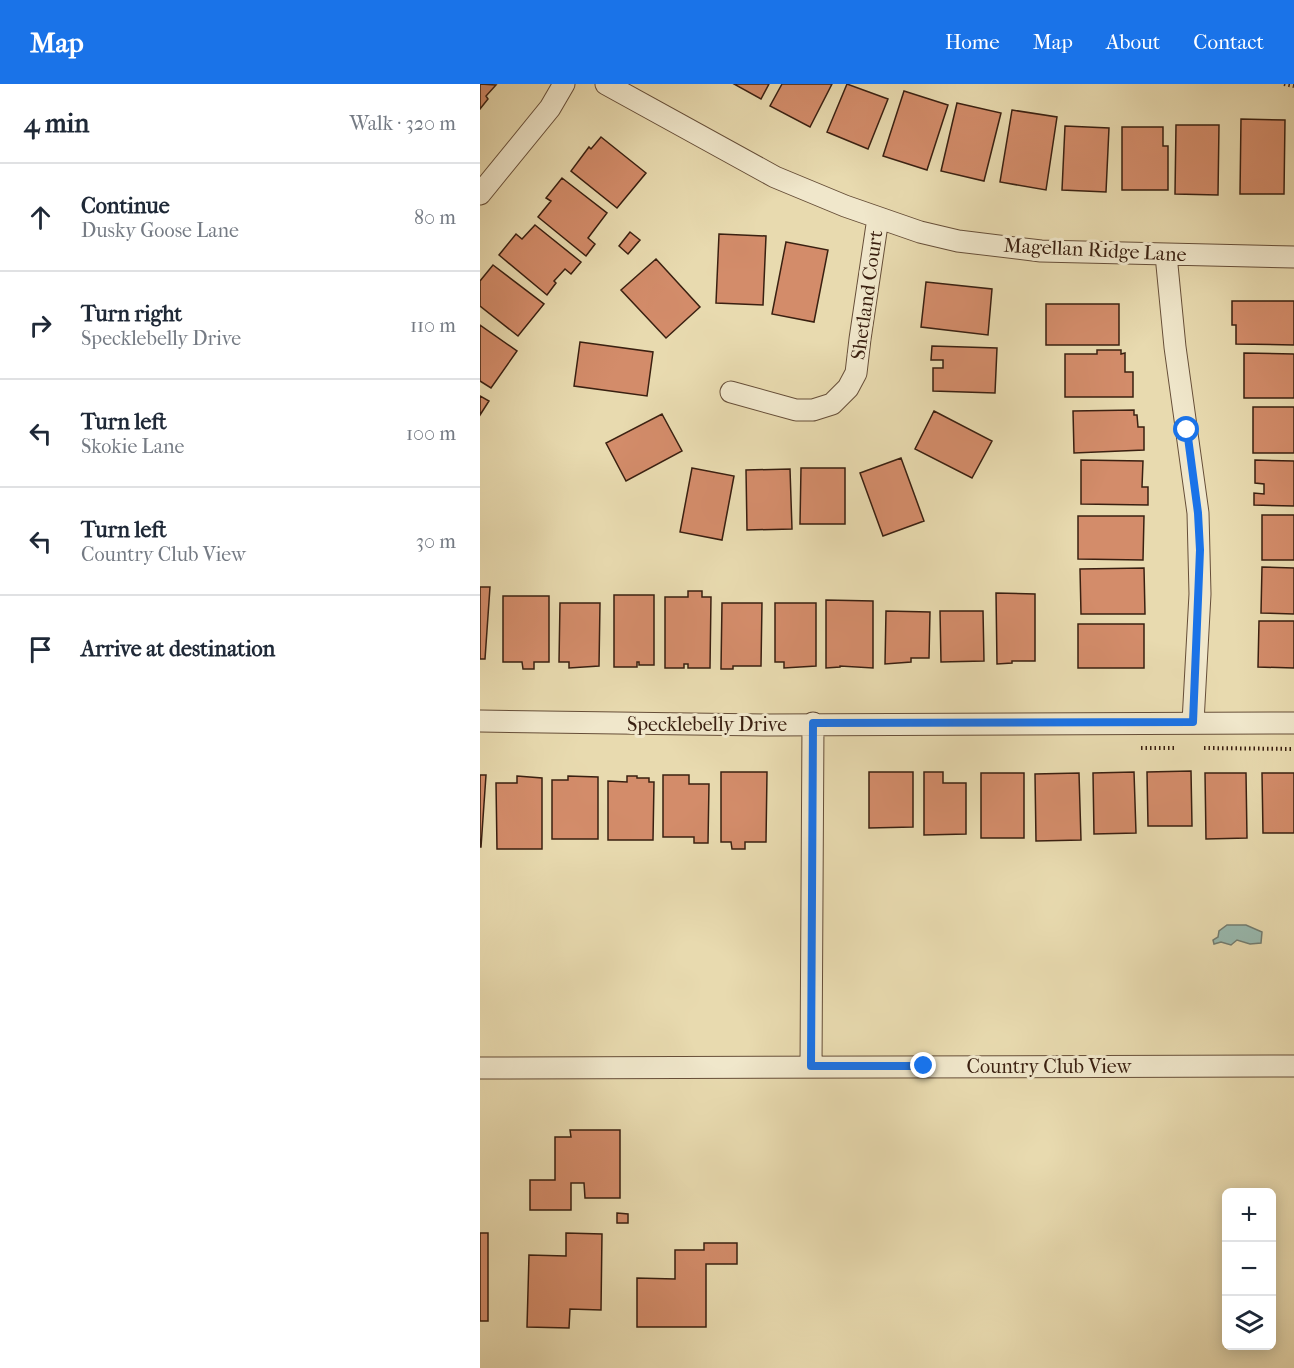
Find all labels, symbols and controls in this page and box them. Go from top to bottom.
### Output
text: Map [30,26,84,59]
text: Home [945,30,1000,54]
text: Map [1033,30,1073,54]
text: About [1106,30,1160,54]
text: Contact [1193,30,1264,54]
text: 4 min [24,108,89,139]
text: Walk · 320 m [350,112,456,135]
text: Continue [81,193,170,219]
icon: ahead [24,201,57,234]
text: 80 m [414,206,456,229]
text: Dusky Goose Lane [81,219,239,242]
street label: Shetland Court [847,229,887,361]
street label: Magellan Ridge Lane [1003,234,1187,266]
text: Turn right [81,301,182,327]
icon: right [24,309,57,342]
text: 110 m [410,314,456,337]
text: Specklebelly Drive [81,327,241,350]
text: Turn left [81,409,167,435]
route start [1173,416,1199,442]
icon: left [24,417,57,450]
text: 100 m [406,422,456,445]
text: Skokie Lane [81,435,184,458]
text: Turn left [81,517,167,543]
icon: left [24,525,57,558]
text: 30 m [416,530,456,553]
text: Country Club View [81,543,246,566]
icon: arrive [24,633,57,666]
text: Arrive at destination [81,636,275,662]
street label: Specklebelly Drive [627,713,787,736]
route end [910,1052,936,1078]
street label: Country Club View [967,1055,1133,1078]
map controls [1222,1188,1276,1350]
button: + [1222,1188,1276,1242]
button: − [1222,1242,1276,1296]
button: layers [1222,1296,1276,1350]

